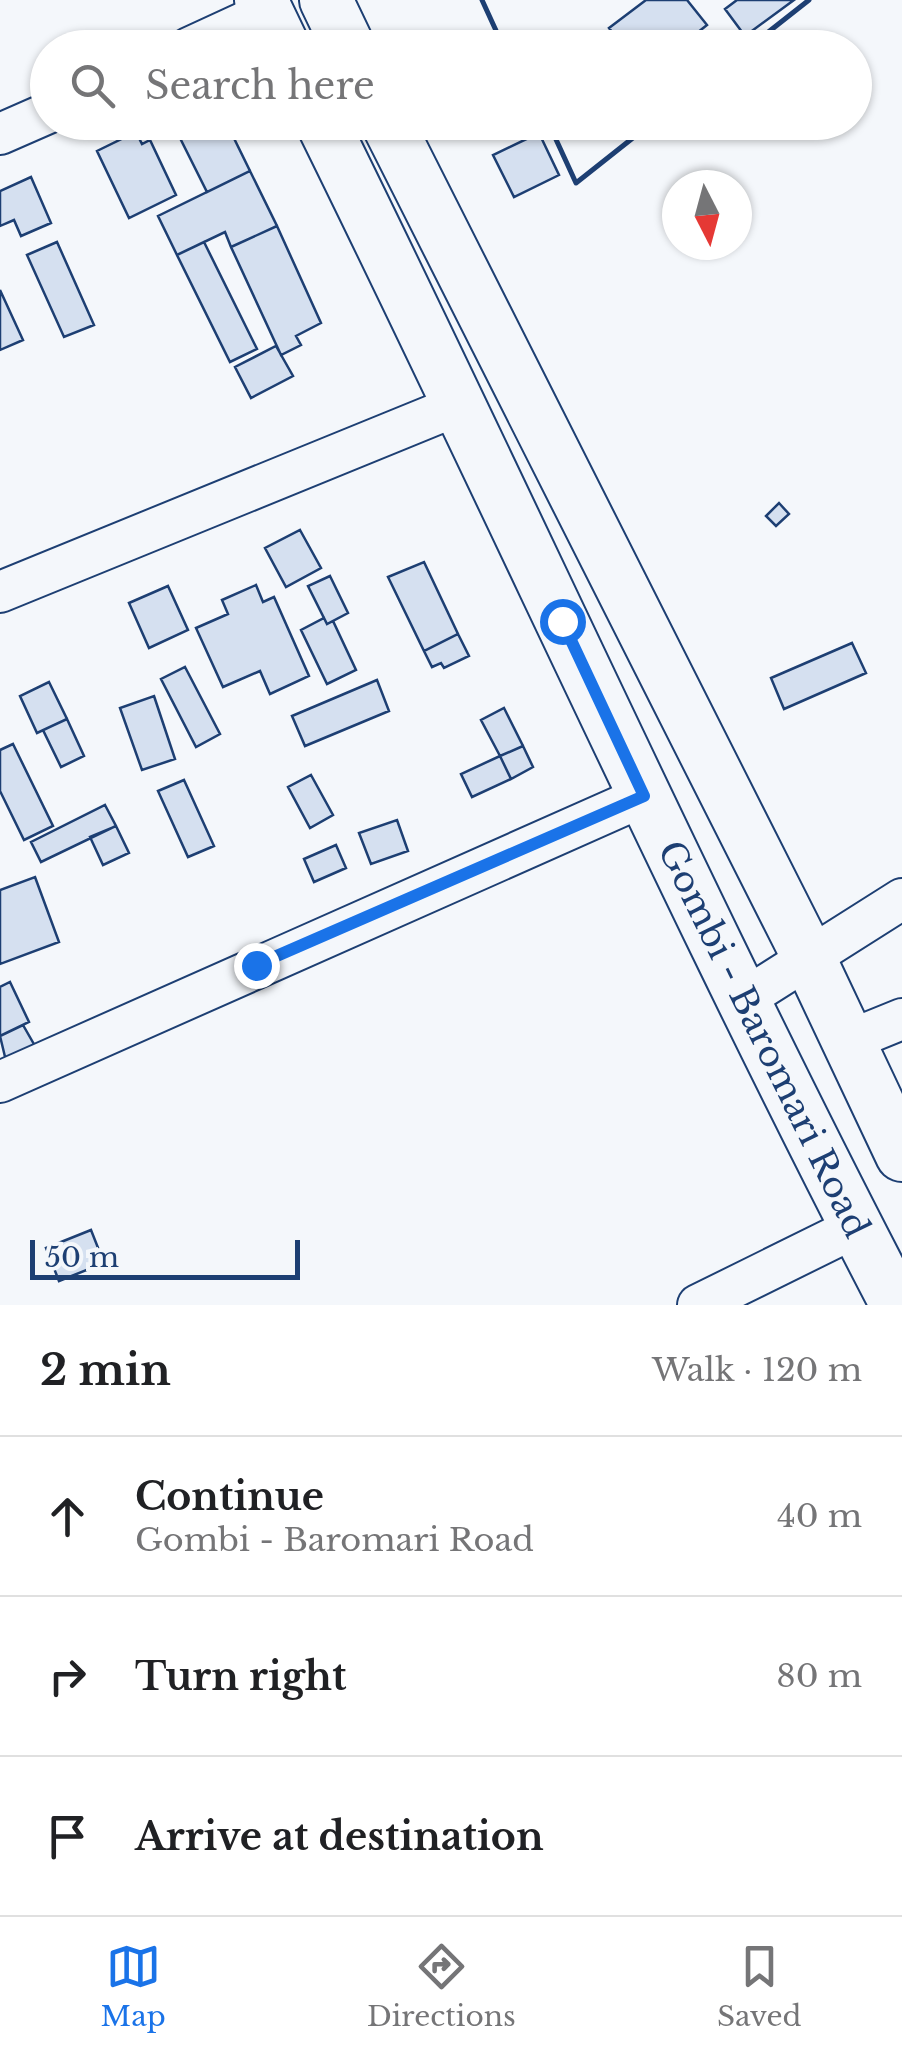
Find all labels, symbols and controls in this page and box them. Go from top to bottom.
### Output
search box [30,30,872,140]
icon: search [65,58,120,113]
text: Search here [145,62,375,109]
north arrow [662,170,752,260]
route start [540,599,586,645]
street label: Gombi - Baromari Road [649,834,879,1244]
route end [234,943,280,989]
scale bar [30,1235,300,1280]
text: 50 m [45,1240,119,1275]
text: 2 min [40,1344,171,1396]
text: Walk · 120 m [652,1350,862,1390]
text: Continue [135,1473,324,1520]
icon: ahead [40,1489,95,1544]
text: 40 m [777,1496,862,1536]
text: Gombi - Baromari Road [135,1520,534,1560]
icon: right [40,1649,95,1704]
text: Turn right [135,1653,346,1700]
text: 80 m [776,1656,862,1696]
icon: arrive [40,1809,95,1864]
text: Arrive at destination [135,1813,544,1860]
tab: Map [101,1939,166,2034]
tab: Directions [367,1939,516,2034]
tab: Saved [717,1939,801,2034]

